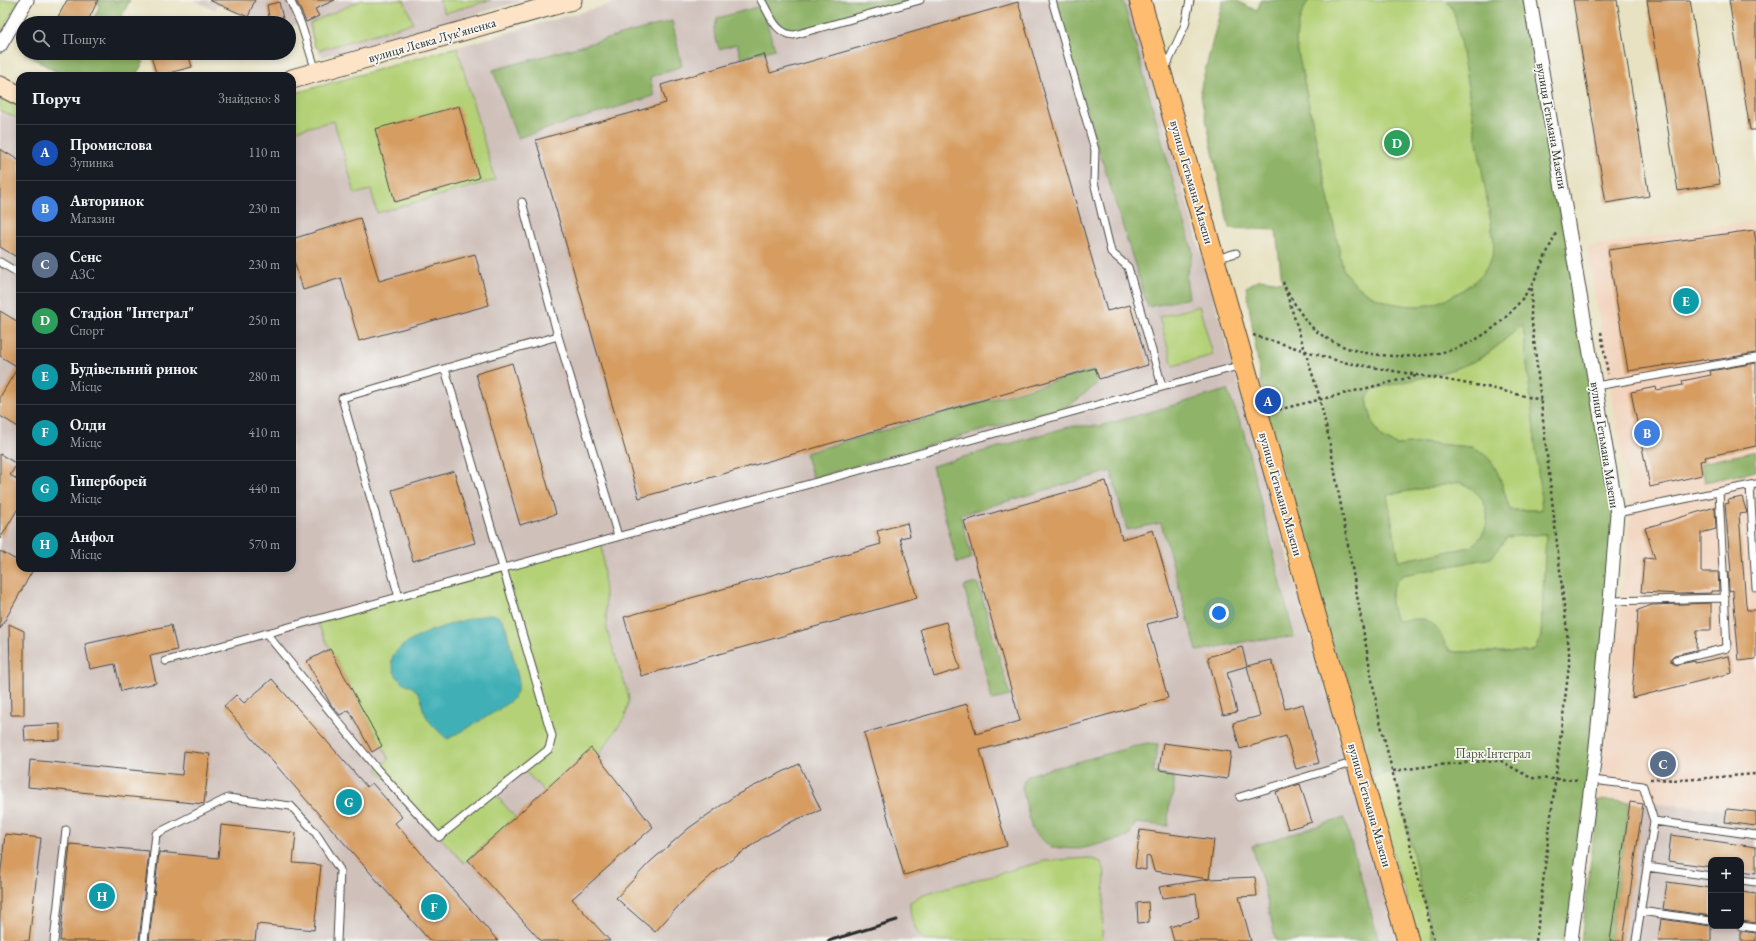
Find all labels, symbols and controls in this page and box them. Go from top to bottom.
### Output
street label: вулиця Левка Лукʼяненка [366,13,499,66]
search box [16,16,296,60]
icon: search [30,27,52,49]
text: Пошук [62,29,106,48]
street label: вулиця Гетьмана Мазепи [1533,62,1572,191]
text: Поруч [32,87,81,109]
text: Знайдено: 8 [218,90,280,107]
street label: вулиця Гетьмана Мазепи [1166,118,1218,246]
pin: D [1384,128,1410,158]
text: Промислова [70,135,152,154]
text: A [40,144,50,161]
text: 110 m [249,144,280,161]
text: Зупинка [70,154,114,171]
text: Авторинок [70,191,144,210]
text: B [41,200,49,217]
text: 230 m [249,200,280,217]
text: Магазин [70,210,115,227]
text: Сенс [70,247,102,266]
text: C [40,256,50,273]
text: 230 m [249,256,280,273]
text: АЗС [70,266,95,283]
pin: E [1673,286,1699,316]
text: Стадіон "Інтеграл" [70,303,194,322]
text: D [40,312,50,329]
text: 250 m [249,312,280,329]
text: Спорт [70,322,104,339]
text: Будівельний ринок [70,359,198,378]
text: E [41,368,49,385]
text: 280 m [249,368,280,385]
text: Місце [70,378,102,395]
street label: вулиця Гетьмана Мазепи [1587,380,1623,510]
pin: A [1255,386,1281,416]
text: Олди [70,415,106,434]
pin: B [1634,418,1660,448]
text: F [41,424,49,441]
text: 410 m [249,424,280,441]
street label: вулиця Гетьмана Мазепи [1255,430,1307,558]
text: Місце [70,434,102,451]
text: Гиперборей [70,471,147,490]
text: G [40,480,50,497]
text: 440 m [249,480,280,497]
text: Місце [70,490,102,507]
text: Анфол [70,527,114,546]
text: H [40,536,50,553]
text: 570 m [249,536,280,553]
text: Місце [70,546,102,563]
your location [1209,603,1229,623]
street label: вулиця Гетьмана Мазепи [1344,741,1396,869]
park label: Парк Інтеграл [1455,745,1531,762]
pin: C [1650,749,1676,779]
pin: G [336,787,362,817]
map controls [1708,857,1744,929]
button: + [1708,857,1744,893]
pin: H [89,881,115,911]
pin: F [421,892,447,922]
button: − [1708,893,1744,929]

